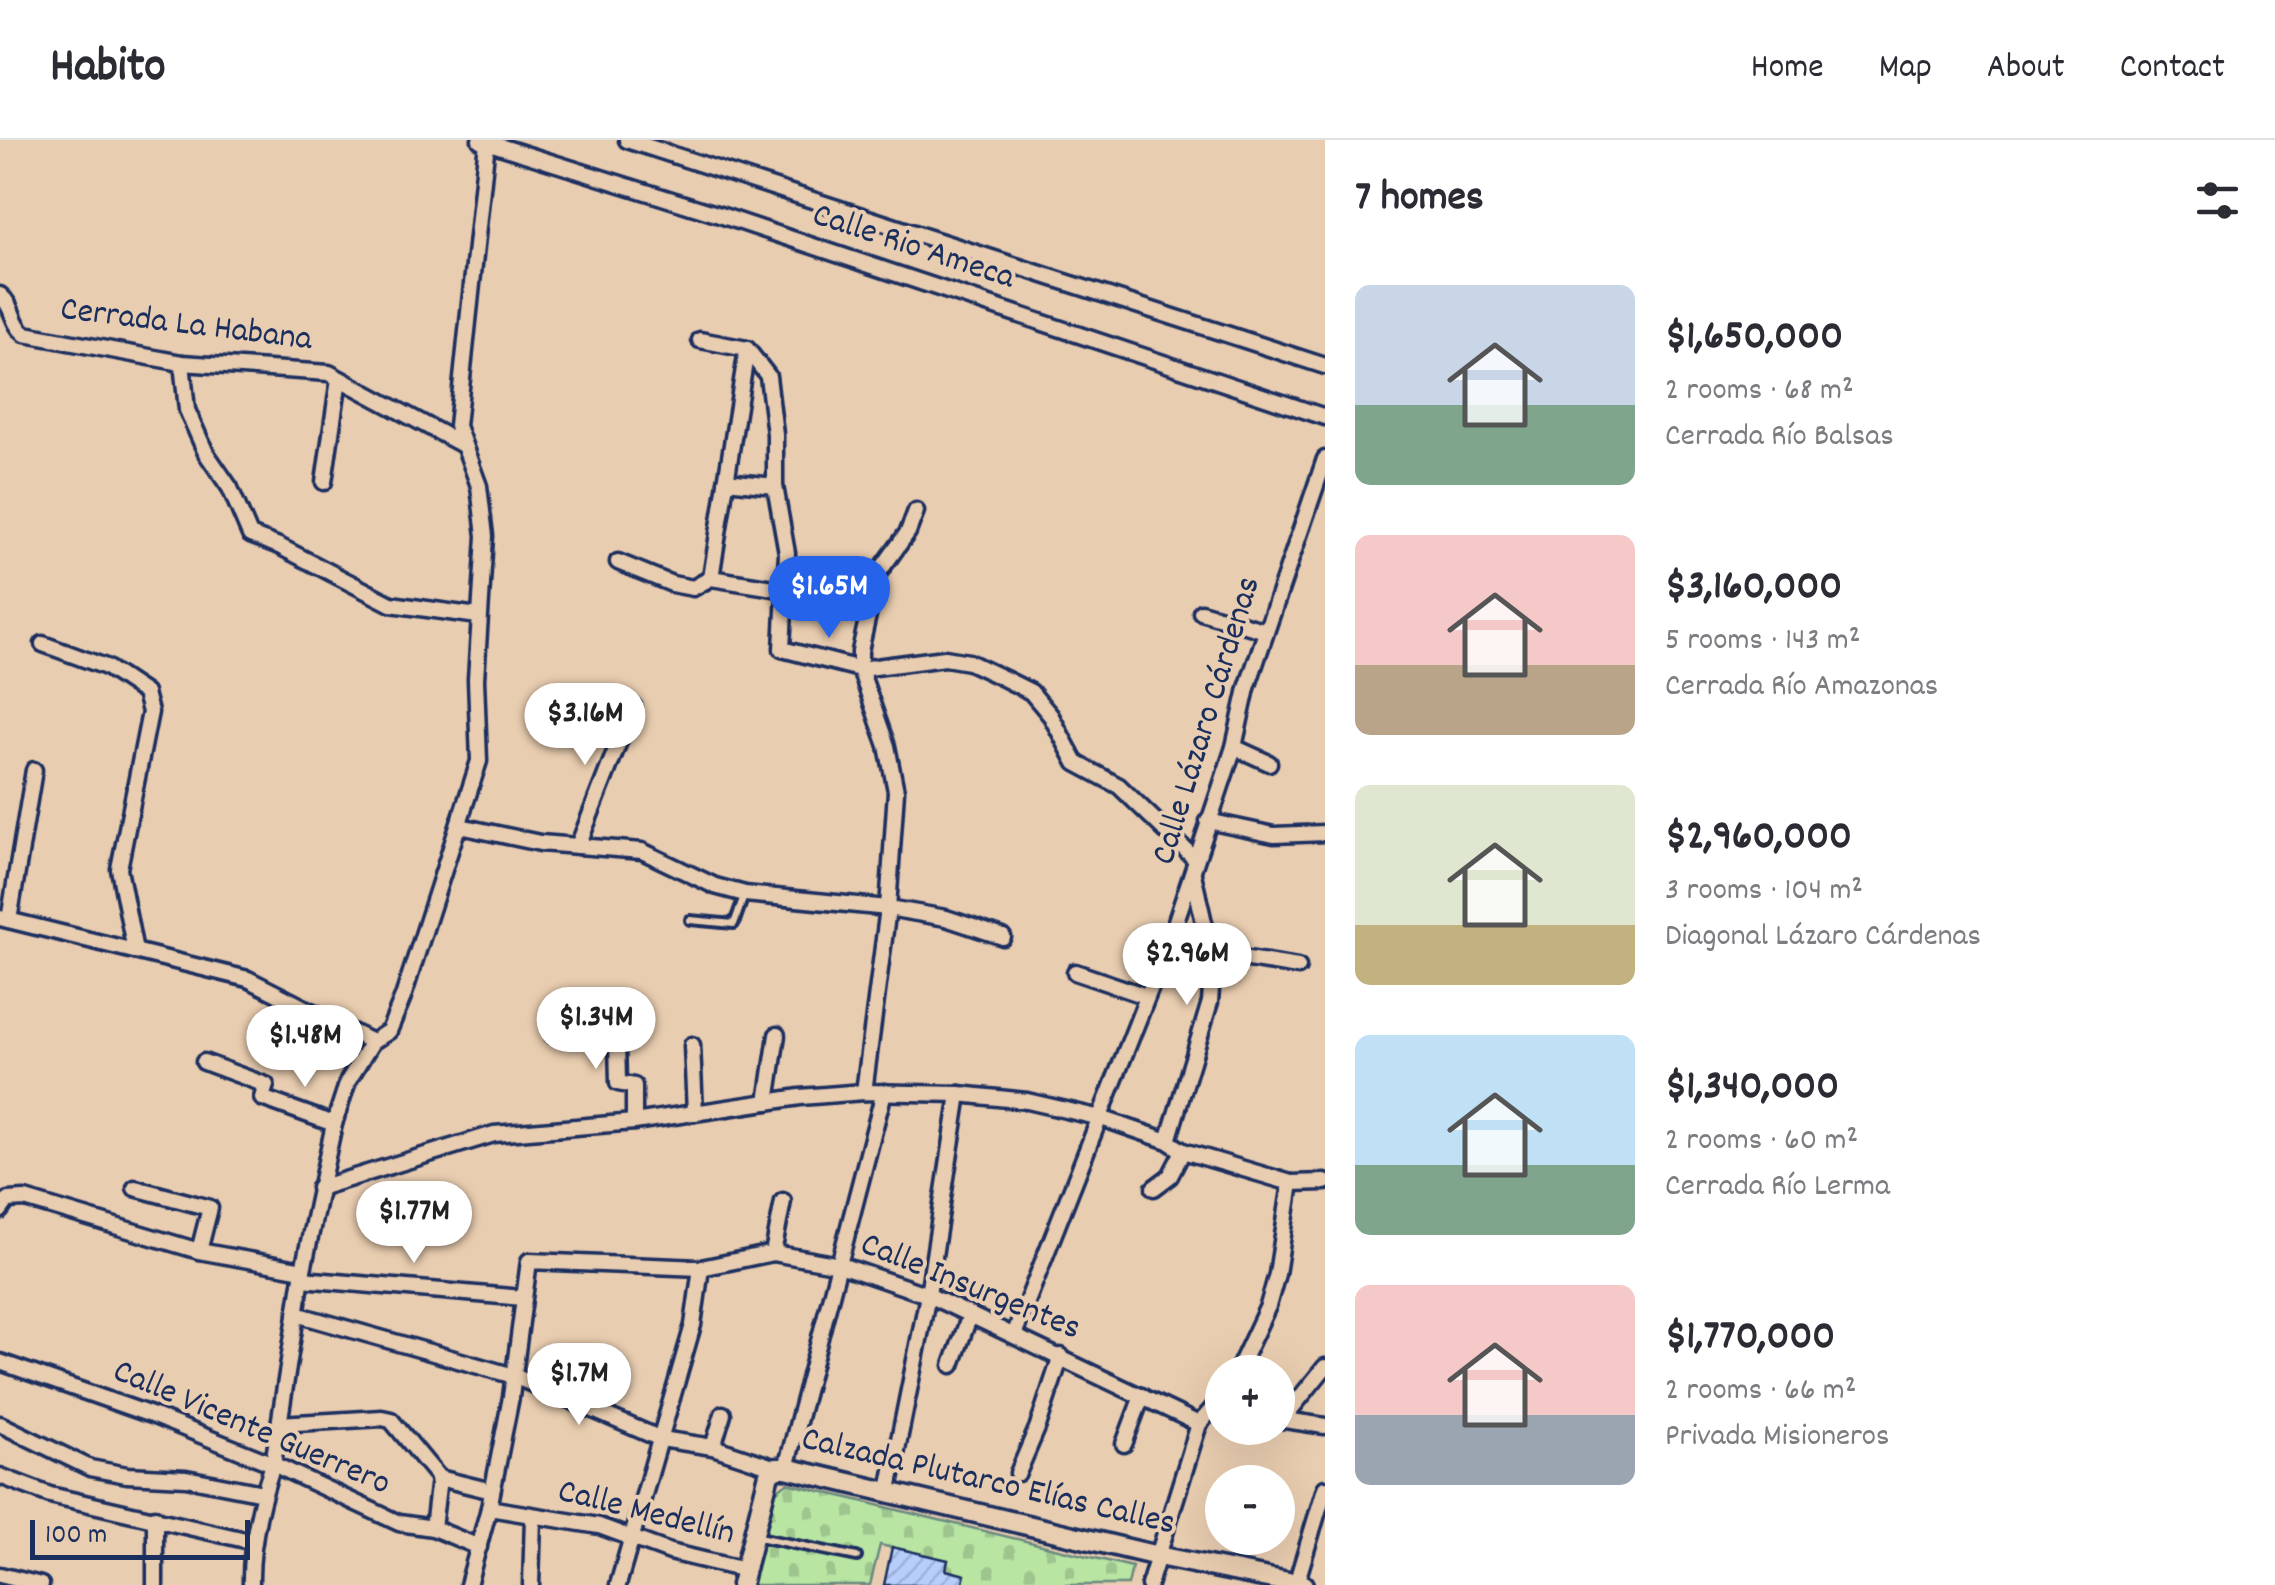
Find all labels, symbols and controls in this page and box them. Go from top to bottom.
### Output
text: Habito [50,35,166,104]
text: Home [1751,44,1824,94]
text: Map [1879,44,1932,94]
text: About [1987,44,2065,94]
text: Contact [2120,44,2225,94]
text: 7 homes [1355,170,1484,230]
icon: filters [2190,173,2245,228]
street label: Calle Rio Ameca [805,192,1021,304]
street label: Cerrada La Habana [57,286,315,366]
text: $1,650,000 [1665,309,1843,369]
icon: home [1435,325,1555,445]
text: 2 rooms · 68 m² [1665,369,1854,415]
text: Cerrada Río Balsas [1665,415,1894,461]
pin: $1.65M [748,556,910,641]
text: $3,160,000 [1665,559,1842,619]
text: $1.65M [790,565,868,611]
street label: Calle Lázaro Cárdenas [1140,571,1276,871]
icon: home [1435,575,1555,695]
text: 5 rooms · 143 m² [1665,619,1860,665]
text: Cerrada Río Amazonas [1665,665,1938,711]
pin: $3.16M [504,683,666,768]
text: $3.16M [546,692,624,738]
text: $2,960,000 [1665,809,1852,869]
icon: home [1435,825,1555,945]
text: 3 rooms · 104 m² [1665,869,1863,915]
text: Diagonal Lázaro Cárdenas [1665,915,1981,961]
pin: $2.96M [1106,923,1268,1008]
text: $2.96M [1145,932,1229,978]
pin: $1.34M [515,987,677,1072]
text: $1.34M [559,996,633,1042]
pin: $1.48M [224,1005,386,1090]
text: $1.48M [268,1014,342,1060]
text: $1,340,000 [1665,1059,1839,1119]
icon: home [1435,1075,1555,1195]
text: 2 rooms · 60 m² [1665,1119,1858,1165]
text: Cerrada Río Lerma [1665,1165,1890,1211]
pin: $1.77M [333,1181,495,1266]
text: $1.77M [378,1190,450,1236]
street label: Calle Insurgentes [852,1221,1088,1355]
text: $1,770,000 [1665,1309,1835,1369]
icon: home [1435,1325,1555,1445]
pin: $1.7M [509,1343,649,1428]
street label: Calle Vicente Guerrero [104,1348,398,1510]
text: $1.7M [549,1352,609,1398]
map controls [1205,1355,1295,1555]
button: + [1205,1355,1295,1445]
text: 2 rooms · 66 m² [1665,1369,1856,1415]
text: Privada Misioneros [1665,1415,1890,1461]
street label: Calzada Plutarco Elías Calles [796,1416,1180,1550]
button: − [1205,1465,1295,1555]
street label: Calle Medellín [552,1468,740,1560]
scale bar [30,1515,250,1560]
text: 100 m [45,1517,107,1557]

